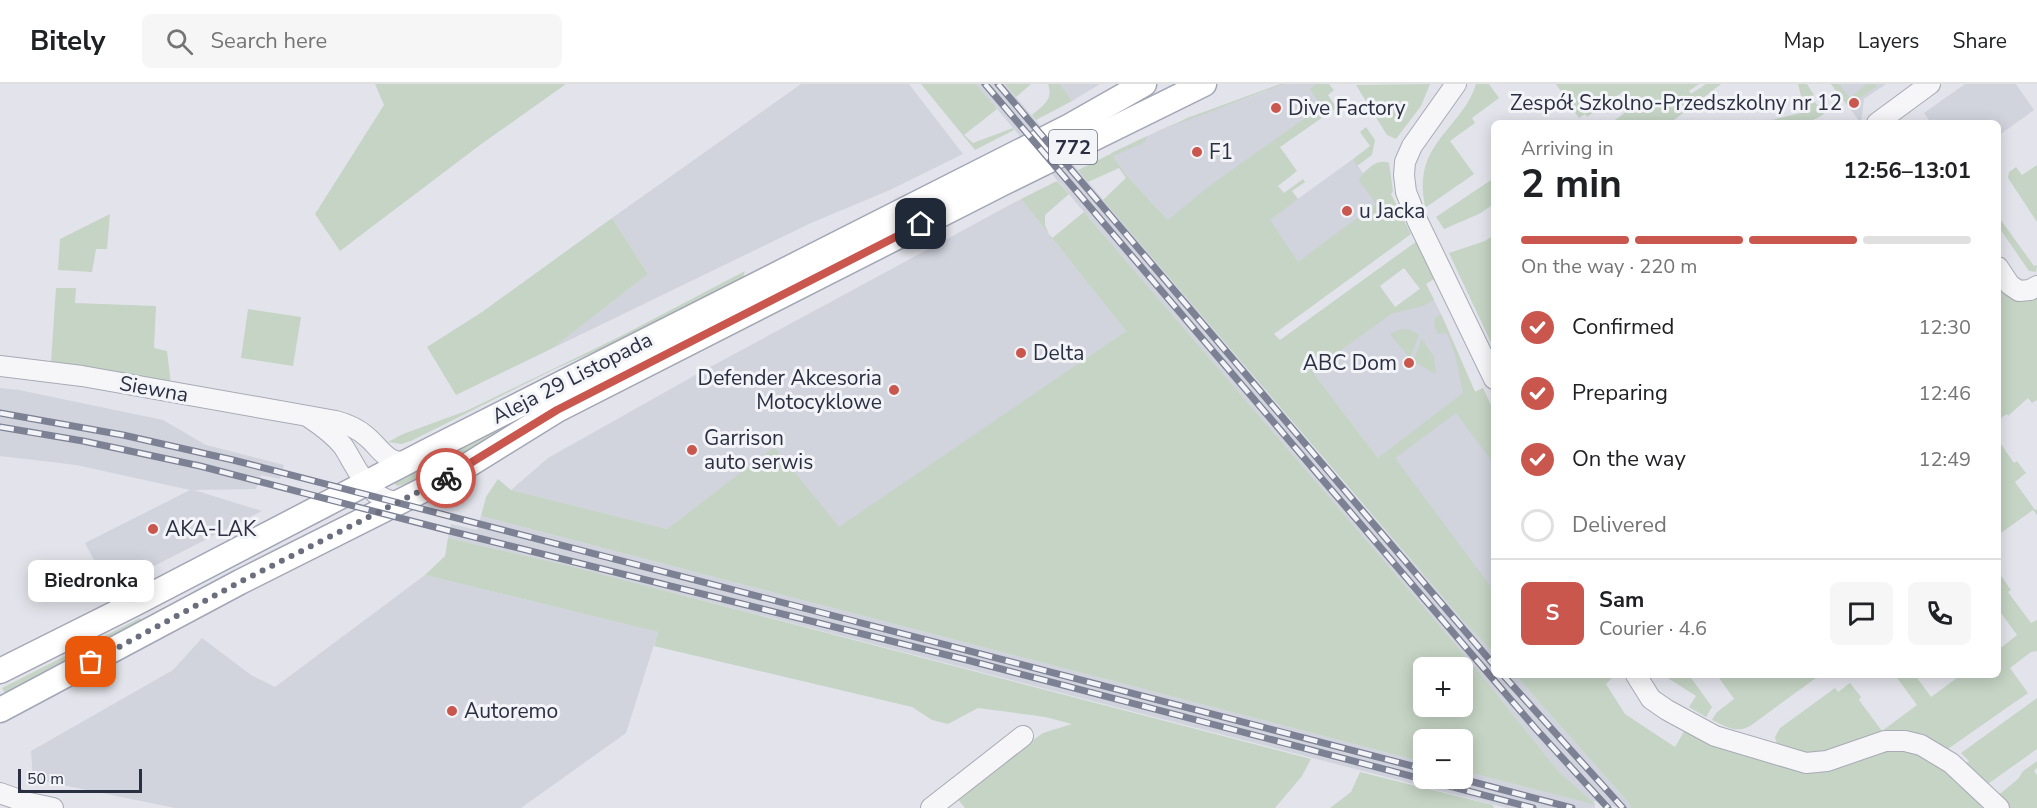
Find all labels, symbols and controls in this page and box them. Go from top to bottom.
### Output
search box [142,14,562,68]
text: Bitely [30,22,106,60]
icon: search [163,25,196,58]
text: Search here [211,26,327,56]
text: Map [1783,27,1825,55]
text: Layers [1858,27,1919,55]
text: Share [1952,27,2007,55]
place label: Zespół Szkolno-Przedszkolny nr 12 [1510,89,1842,117]
place label: Dive Factory [1288,94,1406,122]
marker: Zespół Szkolno-Przedszkolny nr 12 [1847,96,1861,110]
marker: Dive Factory [1269,101,1283,115]
road number: 772 [1049,130,1097,164]
text: Arriving in [1521,135,1614,162]
place label: F1 [1209,138,1233,166]
marker: F1 [1190,145,1204,159]
text: 12:56–13:01 [1843,156,1971,186]
text: 2 min [1521,158,1622,211]
place label: u Jacka [1359,197,1425,225]
pin [895,198,946,249]
marker: u Jacka [1340,204,1354,218]
icon: home [904,207,937,240]
text: On the way · 220 m [1521,253,1697,280]
icon: check [1521,311,1554,344]
text: Confirmed [1572,312,1674,342]
text: 12:30 [1918,314,1971,341]
street label: Aleja 29 Listopada [487,325,657,431]
place label: Delta [1033,339,1084,367]
marker: Delta [1014,346,1028,360]
place label: ABC Dom [1303,349,1397,377]
marker: ABC Dom [1402,356,1416,370]
place label: Defender Akcesoria Motocyklowe [698,364,882,416]
street label: Siewna [117,369,191,409]
icon: check [1521,377,1554,410]
text: Preparing [1572,378,1668,408]
text: 12:46 [1918,380,1971,407]
marker: Defender Akcesoria Motocyklowe [887,383,901,397]
place label: Garrison auto serwis [704,424,813,476]
marker: Garrison auto serwis [685,443,699,457]
icon: check [1521,443,1554,476]
text: On the way [1572,444,1686,474]
text: 12:49 [1918,446,1971,473]
courier [416,448,476,508]
icon: bike [430,462,463,495]
text: Delivered [1572,510,1667,540]
place label: AKA-LAK [165,515,257,543]
marker: AKA-LAK [146,522,160,536]
callout: Biedronka [28,560,154,602]
text: Biedronka [44,567,138,594]
button: chat [1830,582,1893,645]
button: phone [1908,582,1971,645]
text: Sam [1599,585,1644,615]
text: S [1546,598,1559,628]
text: Courier · 4.6 [1599,615,1707,642]
pin [65,636,116,687]
icon: bag [74,645,107,678]
map controls [1413,657,1473,789]
button: + [1413,657,1473,717]
place label: Autoremo [464,697,558,725]
marker: Autoremo [445,704,459,718]
button: − [1413,729,1473,789]
scale bar [18,766,142,794]
text: 50 m [27,768,64,790]

